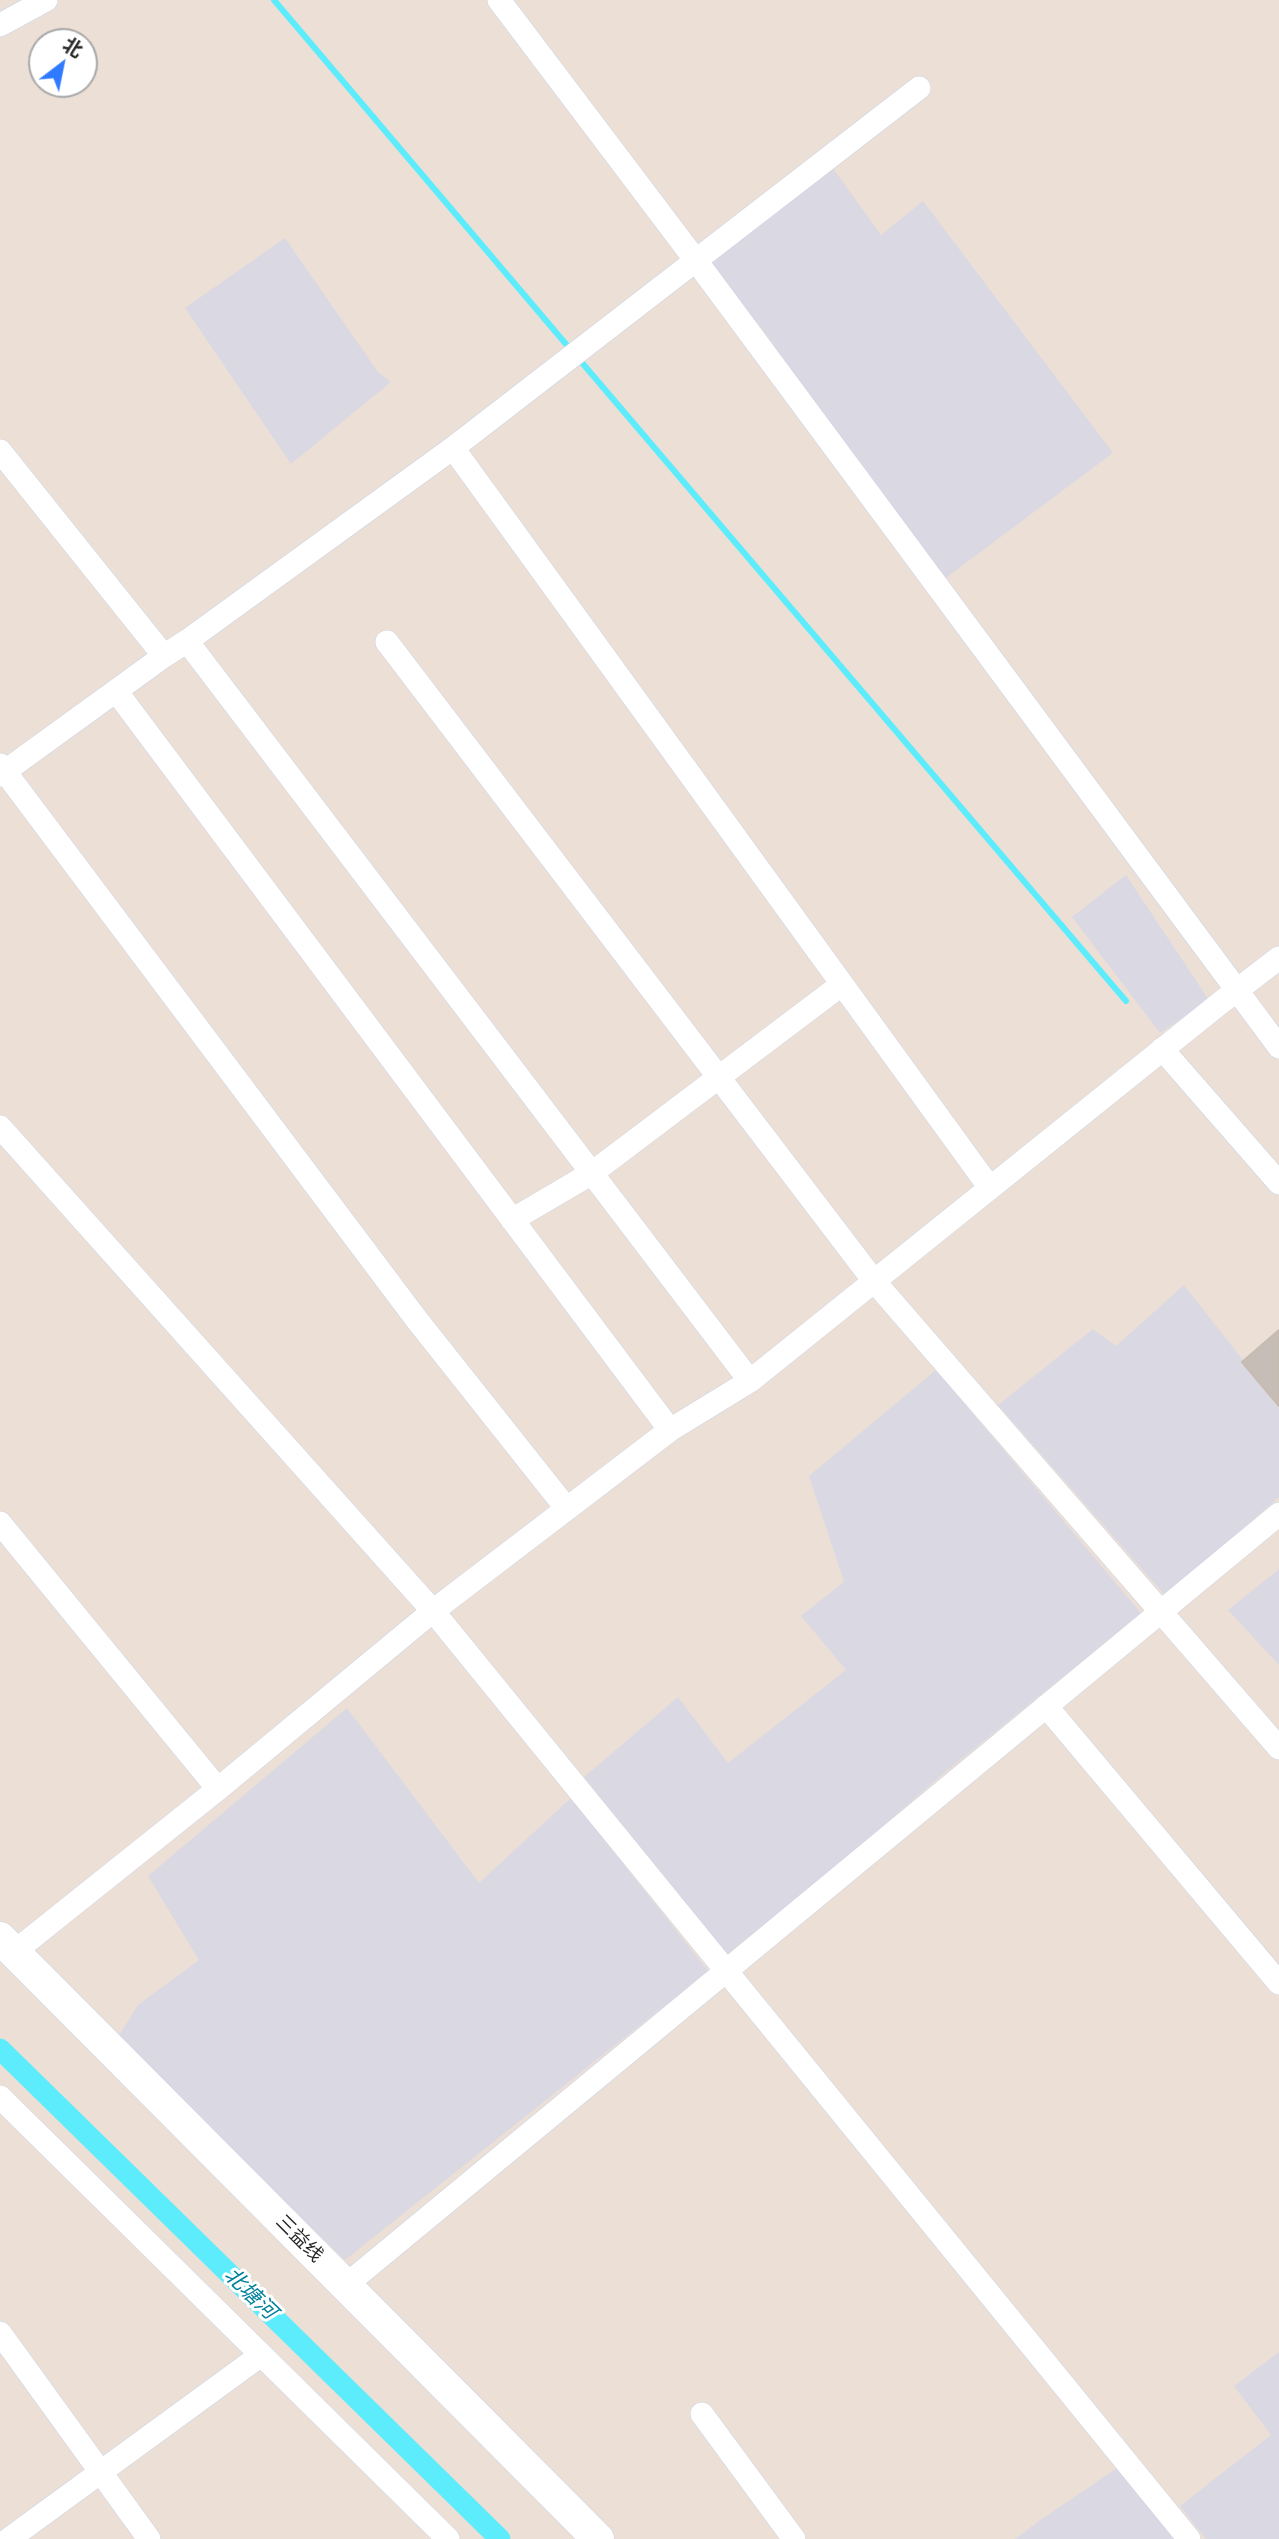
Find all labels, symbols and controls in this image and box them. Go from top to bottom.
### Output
north arrow [28,28,98,98]
text: 北 [58,31,88,63]
street label: 三益线 [271,2211,327,2267]
water label: 北塘河 [219,2263,281,2325]

